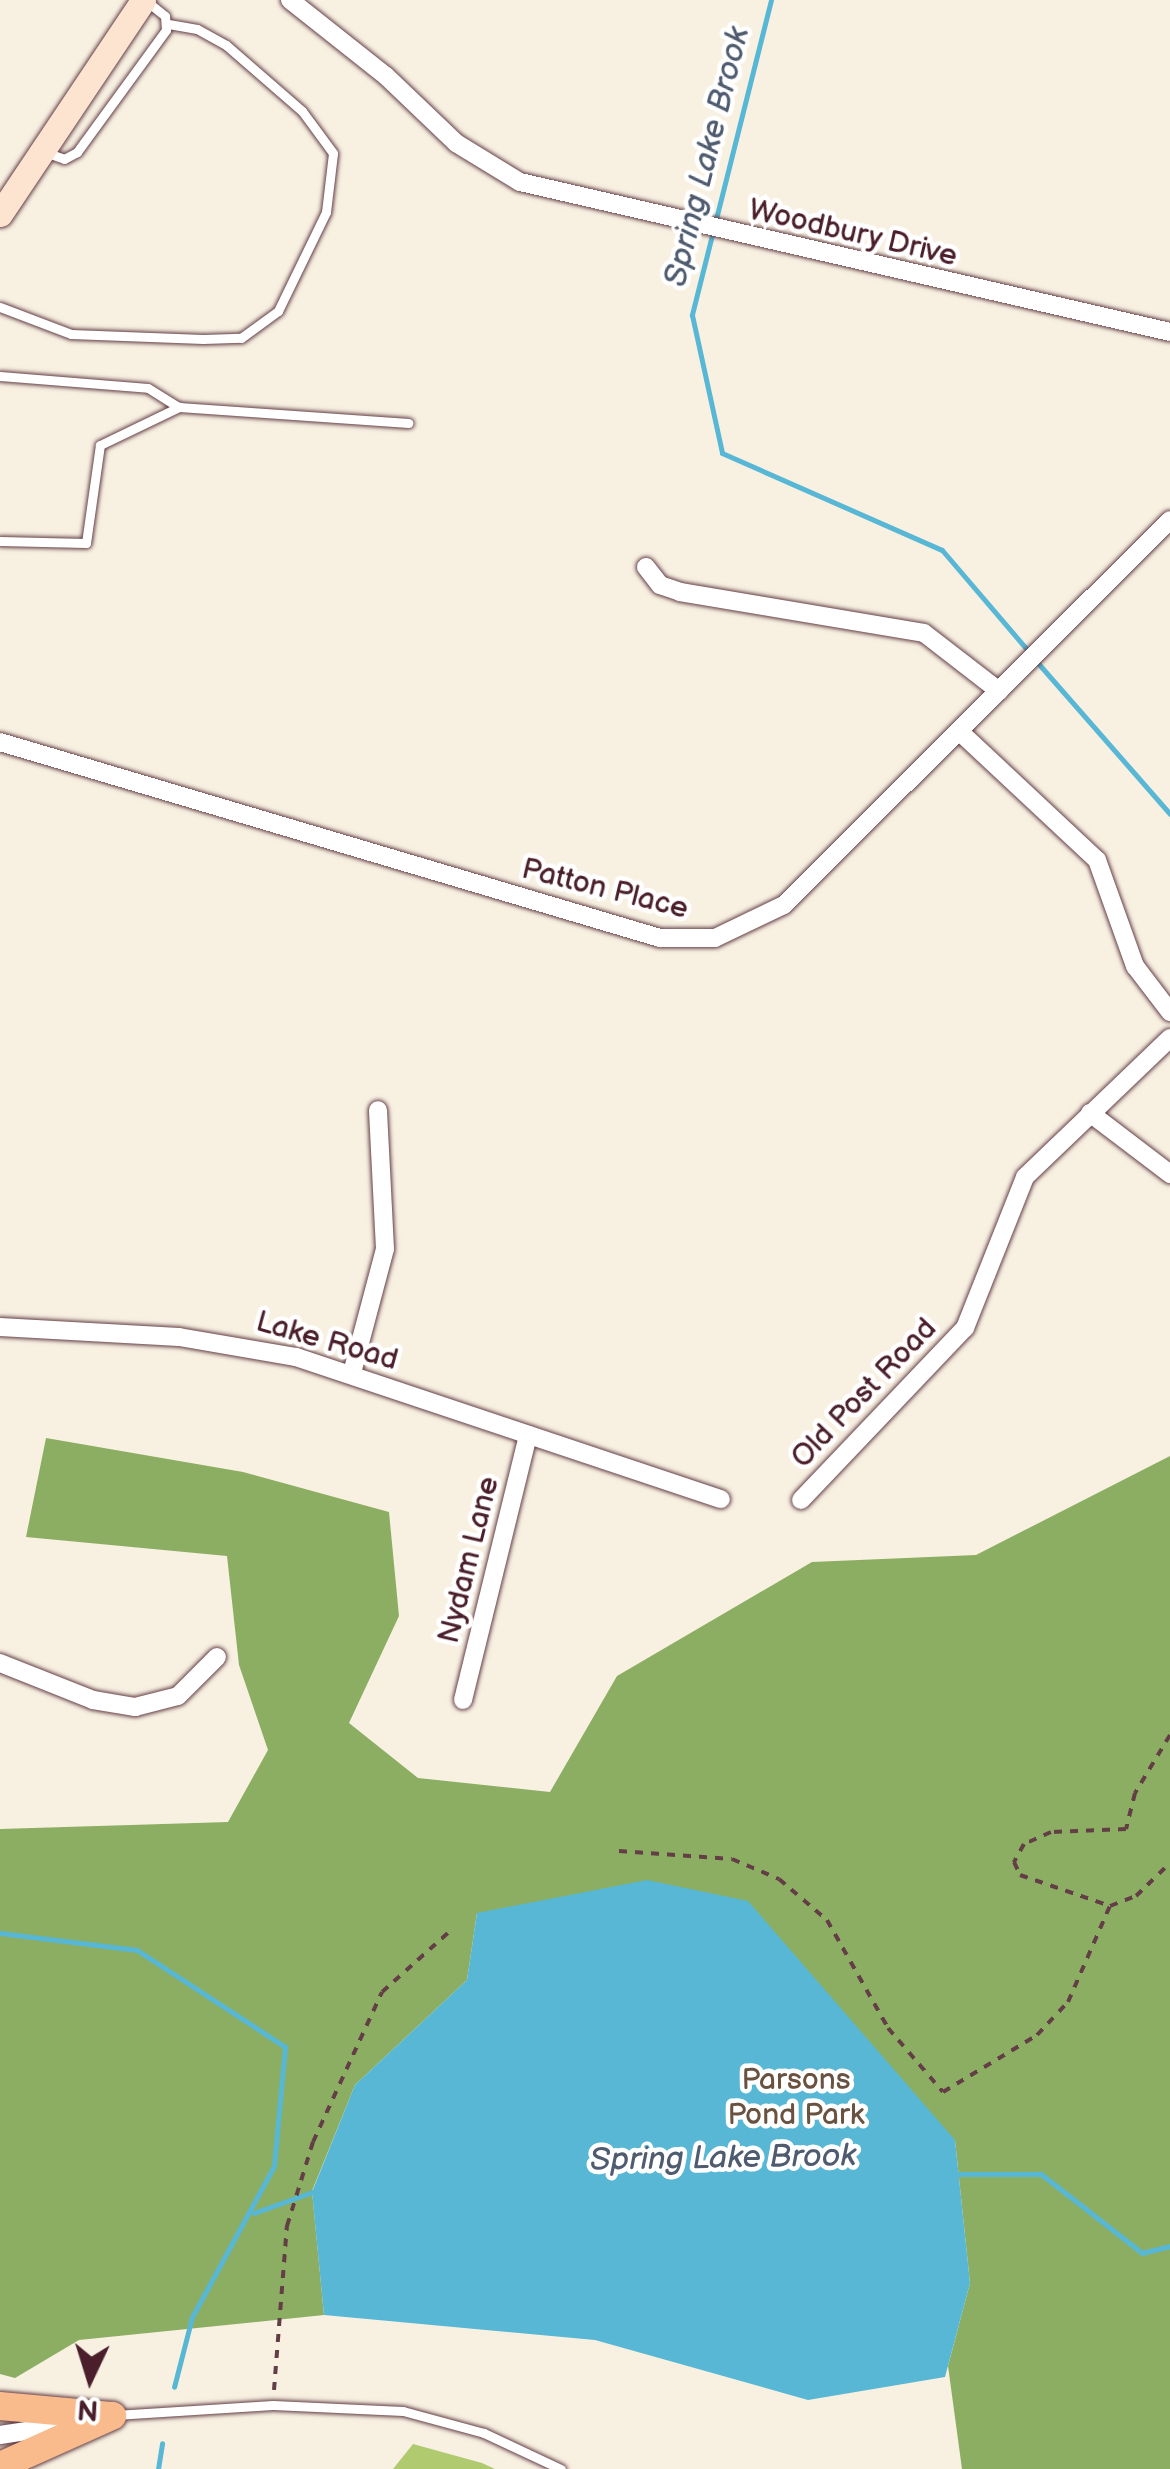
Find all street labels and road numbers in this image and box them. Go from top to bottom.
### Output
street label: Woodbury Drive [744,191,962,275]
street label: Patton Place [518,851,692,927]
street label: Lake Road [252,1304,402,1378]
street label: Old Post Road [784,1311,944,1475]
street label: Nydam Lane [431,1473,507,1647]

